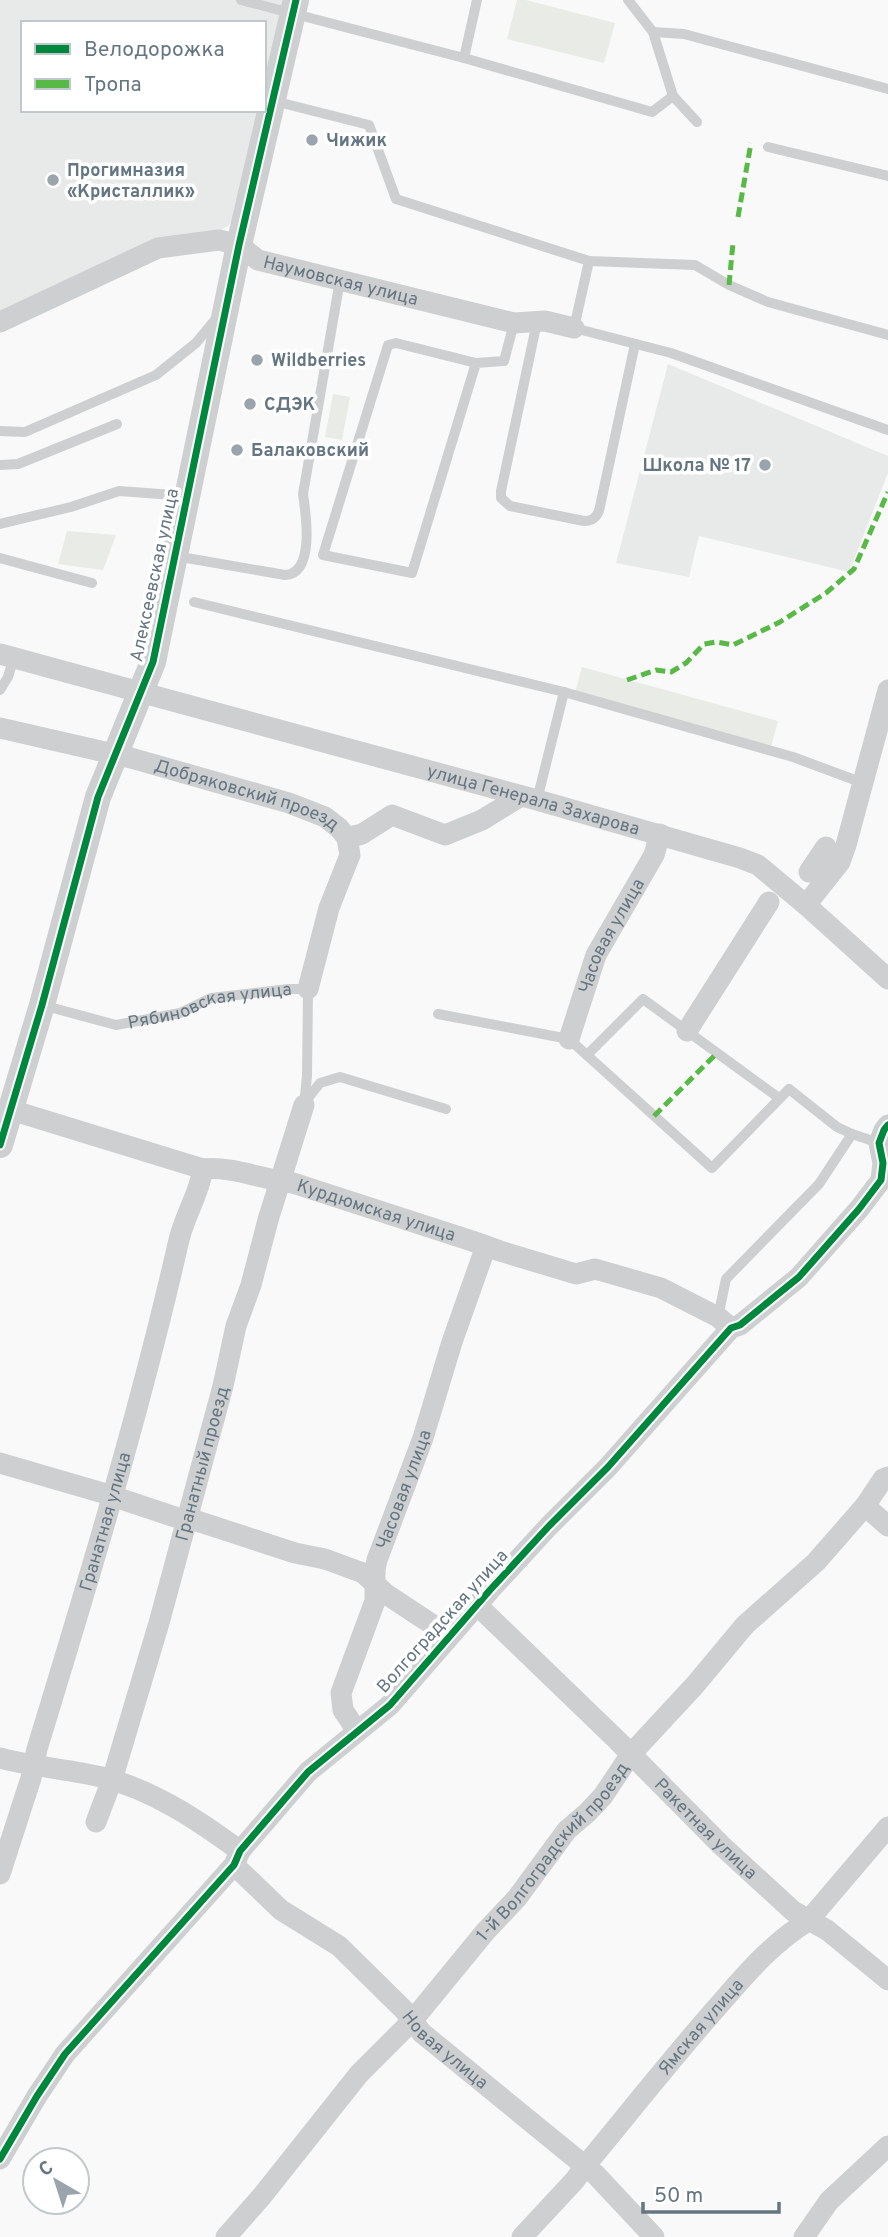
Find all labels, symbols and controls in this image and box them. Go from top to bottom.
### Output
legend [21,21,266,112]
text: Велодорожка [84,37,224,64]
text: Тропа [84,72,142,99]
place label: Чижик [326,130,387,153]
marker: Чижик [304,132,320,148]
place label: Прогимназия «Кристаллик» [67,160,195,204]
marker: Прогимназия «Кристаллик» [45,172,61,188]
street label: Наумовская улица [261,252,420,312]
place label: Wildberries [271,350,366,373]
marker: Wildberries [249,352,265,368]
place label: СДЭК [264,394,316,417]
marker: СДЭК [242,396,258,412]
place label: Балаковский [251,440,369,463]
marker: Балаковский [229,442,245,458]
place label: Школа № 17 [642,455,751,478]
marker: Школа № 17 [757,457,773,473]
street label: Алексеевская улица [126,486,185,664]
street label: Добряковский проезд [151,755,343,837]
street label: улица Генерала Захарова [424,761,642,842]
street label: Часовая улица [574,875,651,997]
street label: Рябиновская улица [126,979,293,1036]
street label: Курдюмская улица [294,1175,458,1248]
street label: Гранатный проезд [172,1384,235,1544]
street label: Часовая улица [372,1427,438,1553]
street label: Гранатная улица [75,1450,137,1594]
street label: Волгоградская улица [372,1545,514,1699]
street label: 1-й Волгоградский проезд [472,1758,635,1947]
street label: Ракетная улица [648,1774,761,1885]
street label: Ямская улица [654,1975,750,2081]
street label: Новая улица [396,2006,492,2095]
north arrow [21,2146,91,2216]
text: С [34,2156,59,2182]
scale bar [643,2170,780,2214]
text: 50 m [654,2183,703,2210]

